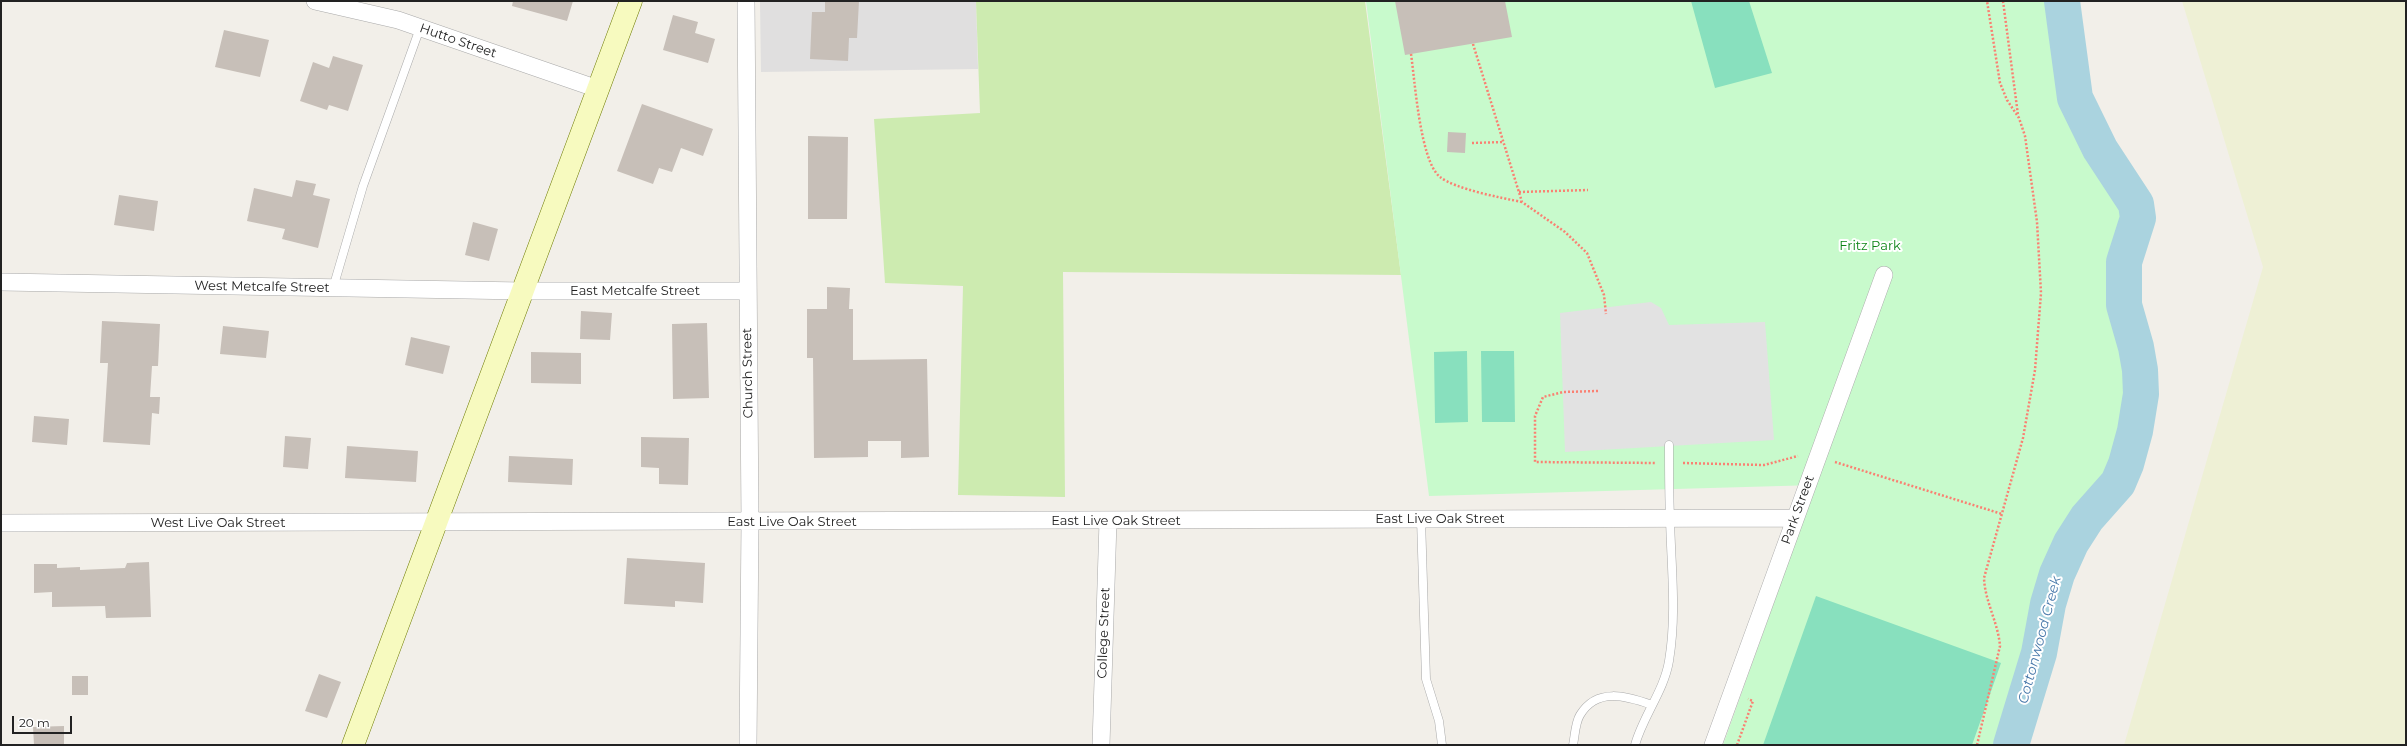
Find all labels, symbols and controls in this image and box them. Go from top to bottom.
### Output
street label: Hutto Street [418,21,498,61]
park label: Fritz Park [1839,238,1901,254]
street label: West Metcalfe Street [194,278,330,296]
street label: East Metcalfe Street [570,283,700,299]
street label: Church Street [739,328,757,418]
street label: Park Street [1778,473,1818,547]
street label: East Live Oak Street [1375,511,1505,527]
street label: East Live Oak Street [1051,513,1181,529]
street label: East Live Oak Street [727,514,857,530]
street label: West Live Oak Street [151,515,285,531]
water label: Cottonwood Creek [2015,575,2065,705]
street label: College Street [1095,587,1113,679]
scale bar [14,708,74,734]
text: 20 m [19,715,50,730]

